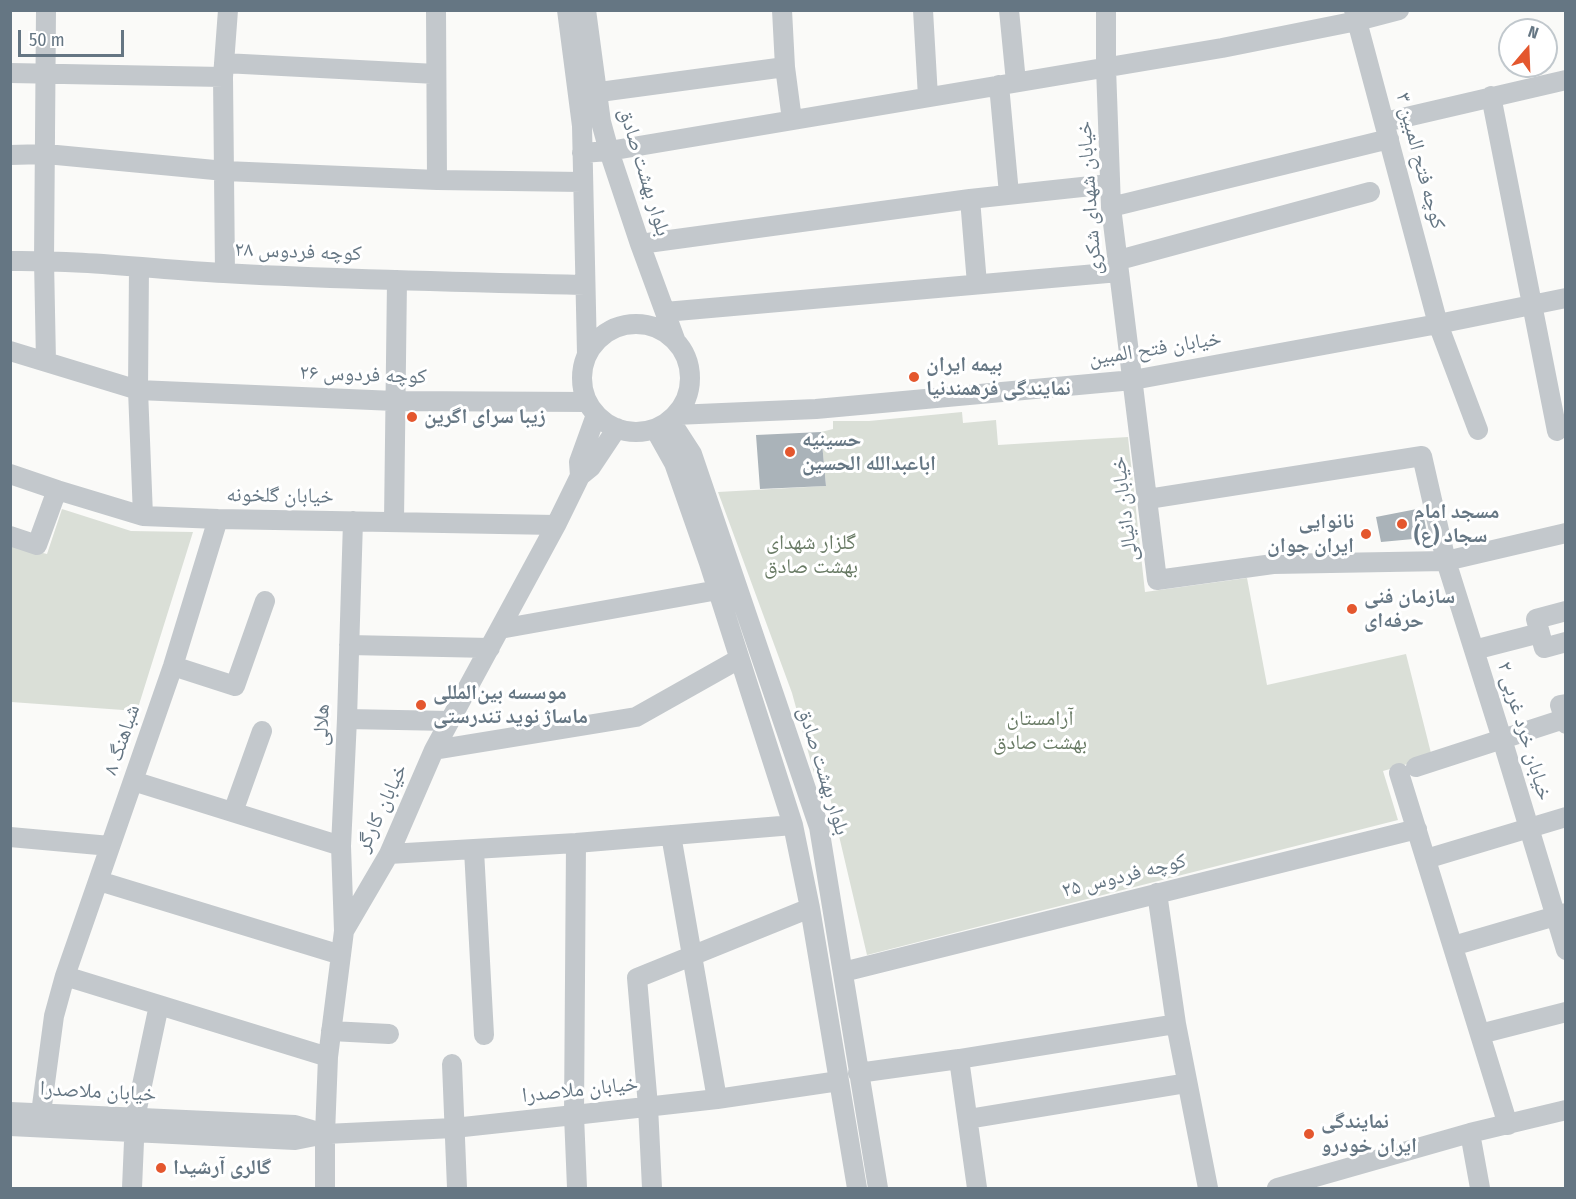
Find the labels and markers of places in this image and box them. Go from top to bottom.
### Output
place label: بیمه ایران نمایندگی فرهمندنیا [926,352,1071,402]
marker: بیمه ایران نمایندگی فرهمندنیا [907,370,921,384]
place label: زیبا سرای اگرین [424,404,546,430]
marker: زیبا سرای اگرین [405,410,419,424]
place label: حسینیه اباعبدالله الحسین [802,427,936,477]
marker: حسینیه اباعبدالله الحسین [783,445,797,459]
place label: مسجد امام سجاد (ع) [1414,499,1499,549]
place label: نانوایی ایران جوان [1267,509,1354,559]
marker: مسجد امام سجاد (ع) [1395,517,1409,531]
marker: نانوایی ایران جوان [1359,527,1373,541]
place label: سازمان فنی حرفه‌ای [1364,584,1455,634]
marker: سازمان فنی حرفه‌ای [1345,602,1359,616]
place label: موسسه بین‌المللی ماساژ نوید تندرستی [433,680,588,730]
marker: موسسه بین‌المللی ماساژ نوید تندرستی [414,698,428,712]
place label: نمایندگی ایران خودرو [1321,1109,1417,1159]
marker: نمایندگی ایران خودرو [1302,1127,1316,1141]
place label: گالری آرشیدا [173,1155,271,1181]
marker: گالری آرشیدا [154,1161,168,1175]

